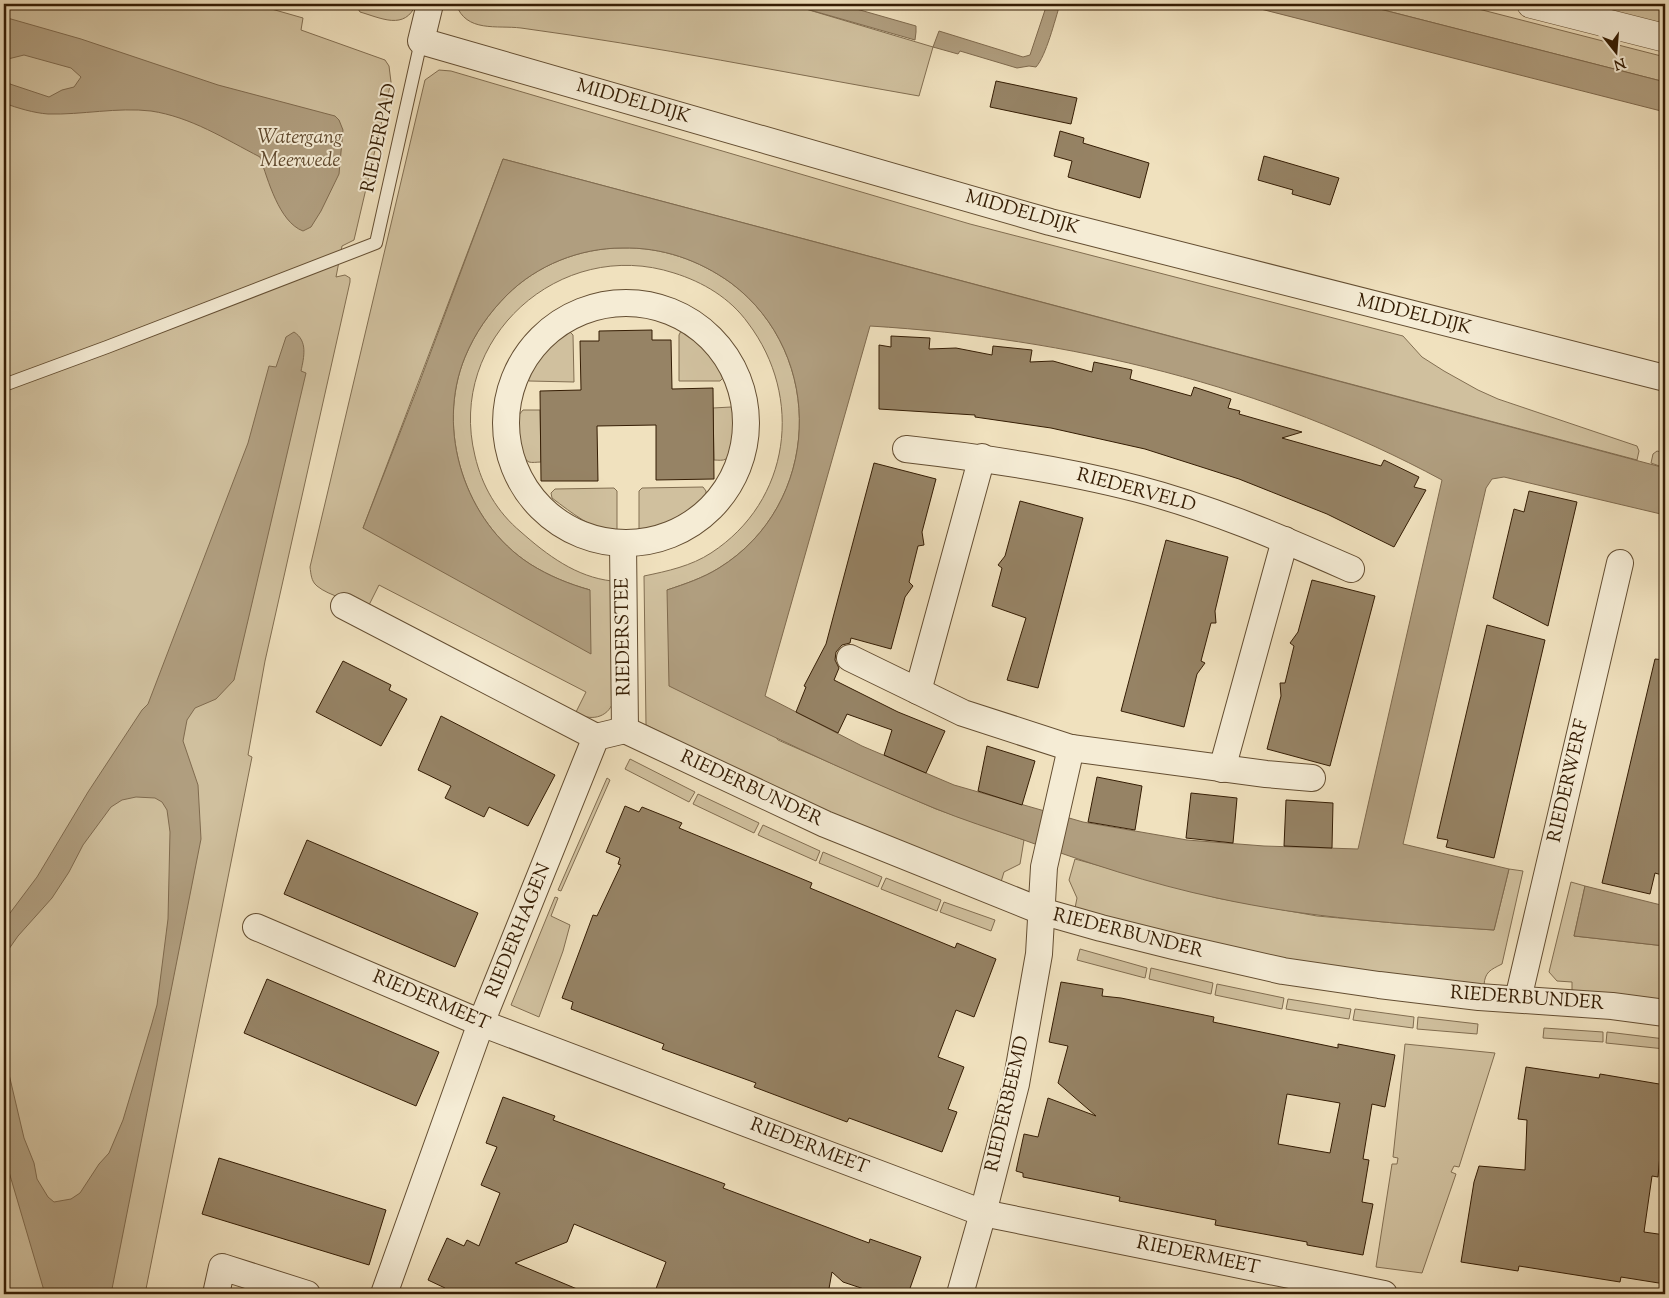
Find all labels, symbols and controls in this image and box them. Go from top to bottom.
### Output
north arrow [1592,28,1642,78]
text: N [1611,51,1627,74]
street label: MIDDELDIJK [573,73,693,131]
street label: RIEDERPAD [355,81,405,195]
water label: Watergang Meerwede [257,124,343,176]
street label: MIDDELDIJK [962,184,1082,242]
street label: MIDDELDIJK [1354,288,1474,342]
street label: RIEDERVELD [1073,462,1199,520]
street label: RIEDERSTEE [609,577,639,697]
street label: RIEDERWERF [1542,716,1596,845]
street label: RIEDERBUNDER [675,744,827,834]
street label: RIEDERHAGEN [480,860,558,1002]
street label: RIEDERBUNDER [1050,902,1206,966]
street label: RIEDERMEET [368,964,494,1038]
street label: RIEDERBUNDER [1449,980,1605,1018]
street label: RIEDERBEEMD [979,1033,1037,1175]
street label: RIEDERMEET [746,1112,872,1182]
street label: RIEDERMEET [1134,1230,1262,1282]

